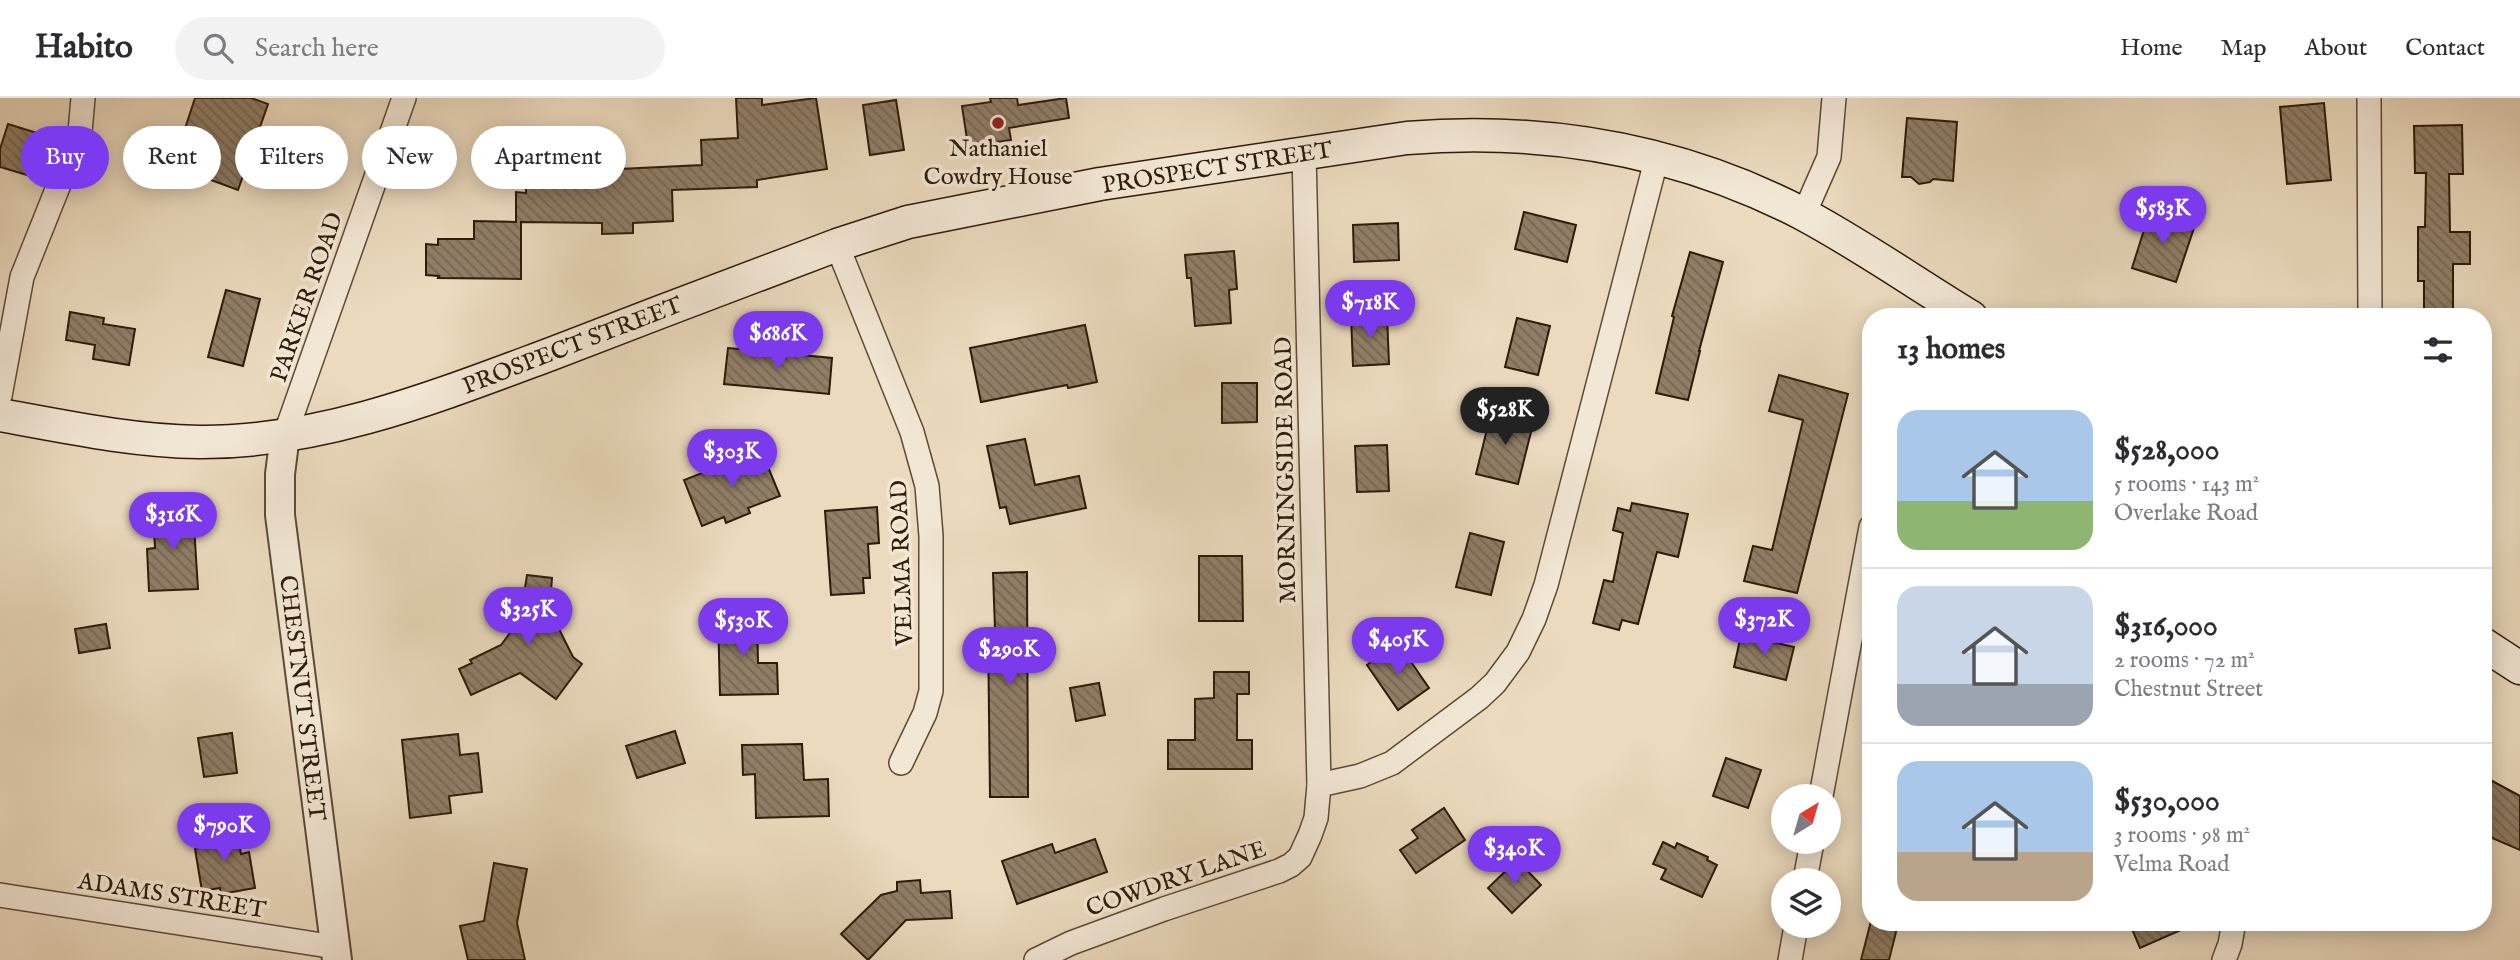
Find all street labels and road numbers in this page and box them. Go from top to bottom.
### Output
street label: PROSPECT STREET [1100,135,1335,202]
street label: PARKER ROAD [264,208,351,386]
street label: PROSPECT STREET [458,290,687,403]
street label: MORNINGSIDE ROAD [1269,336,1304,604]
street label: VELMA ROAD [884,479,921,647]
street label: CHESTNUT STREET [271,574,332,823]
street label: COWDRY LANE [1082,834,1271,925]
street label: ADAMS STREET [75,866,269,927]

